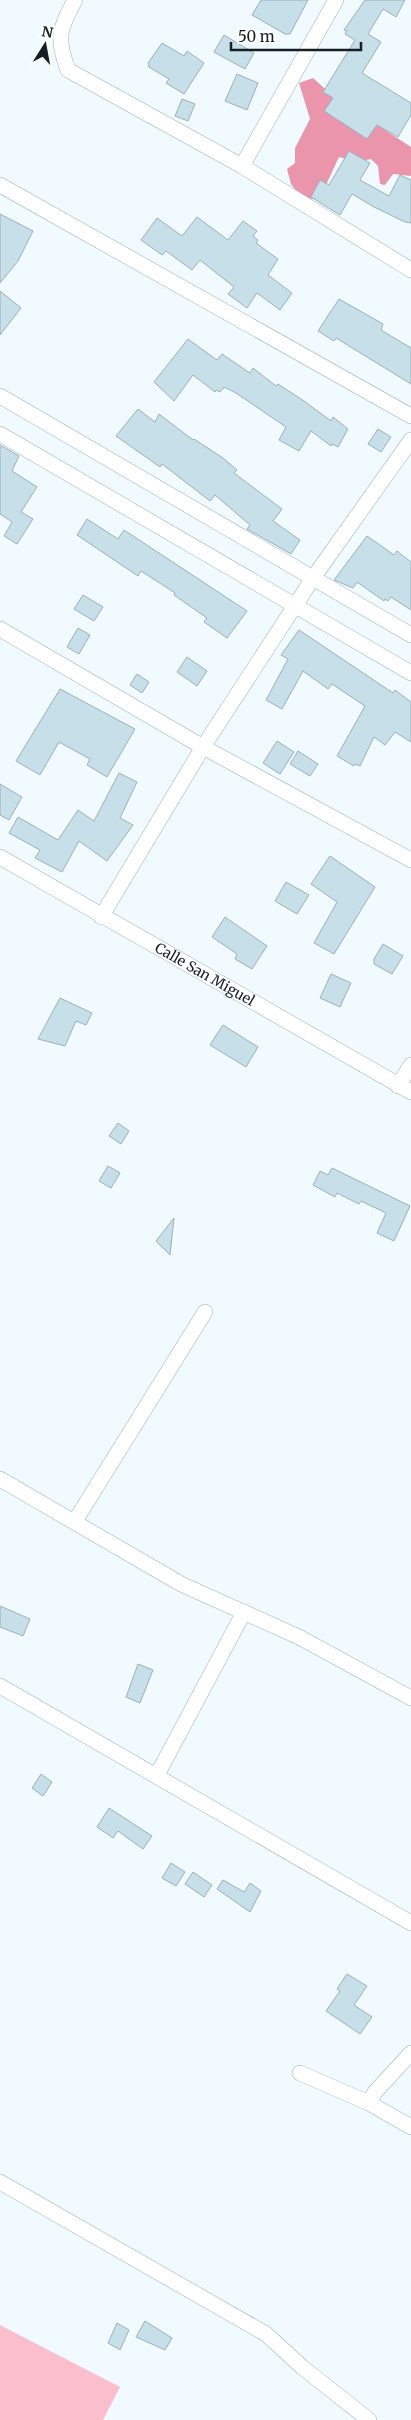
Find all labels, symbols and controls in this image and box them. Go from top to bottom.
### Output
north arrow [20,20,70,70]
scale bar [231,20,361,52]
text: N [40,22,55,42]
text: 50 m [238,27,275,46]
street label: Calle San Miguel [152,939,259,1010]

